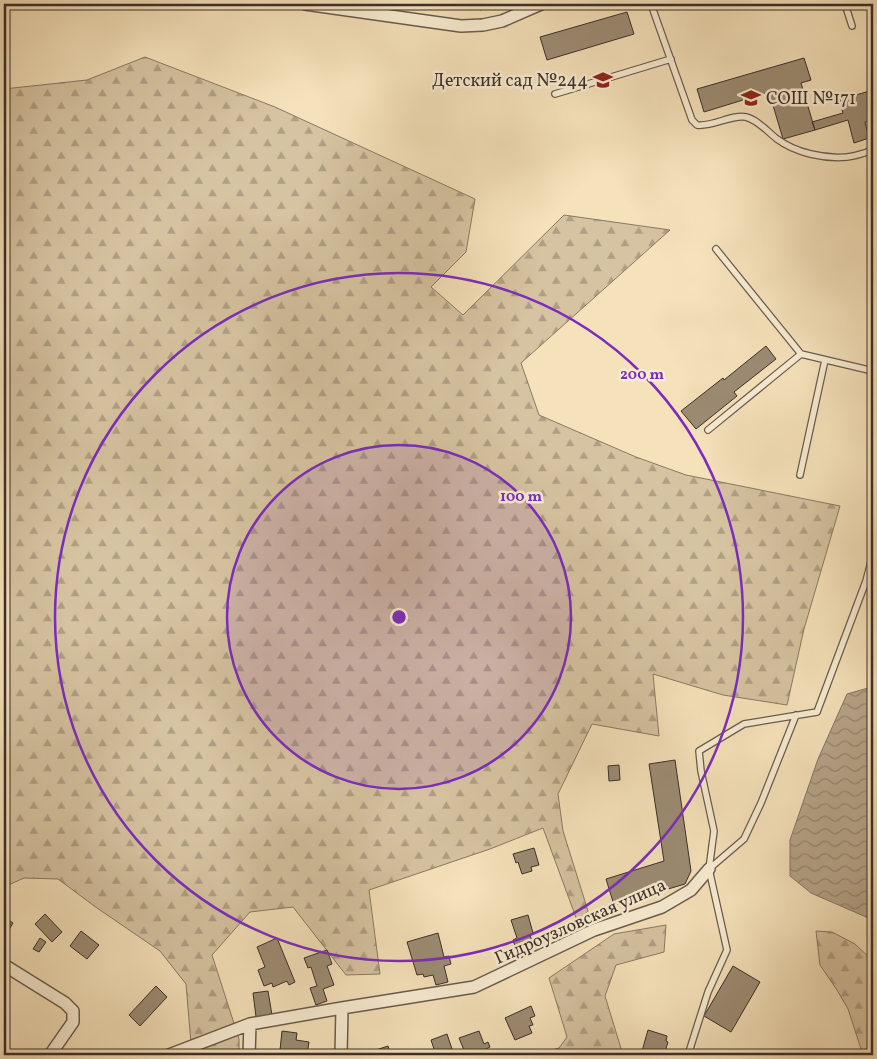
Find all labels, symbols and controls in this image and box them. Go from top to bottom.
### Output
place label: Детский сад №244 [432,69,588,94]
school or university icon: Детский сад №244 [592,69,614,91]
school or university icon: СОШ №171 [740,87,762,109]
place label: СОШ №171 [766,87,856,112]
text: 200 m [620,365,664,386]
text: 100 m [500,487,543,508]
centre of rings [390,608,408,626]
street label: Гидроузловская улица [491,873,670,972]

